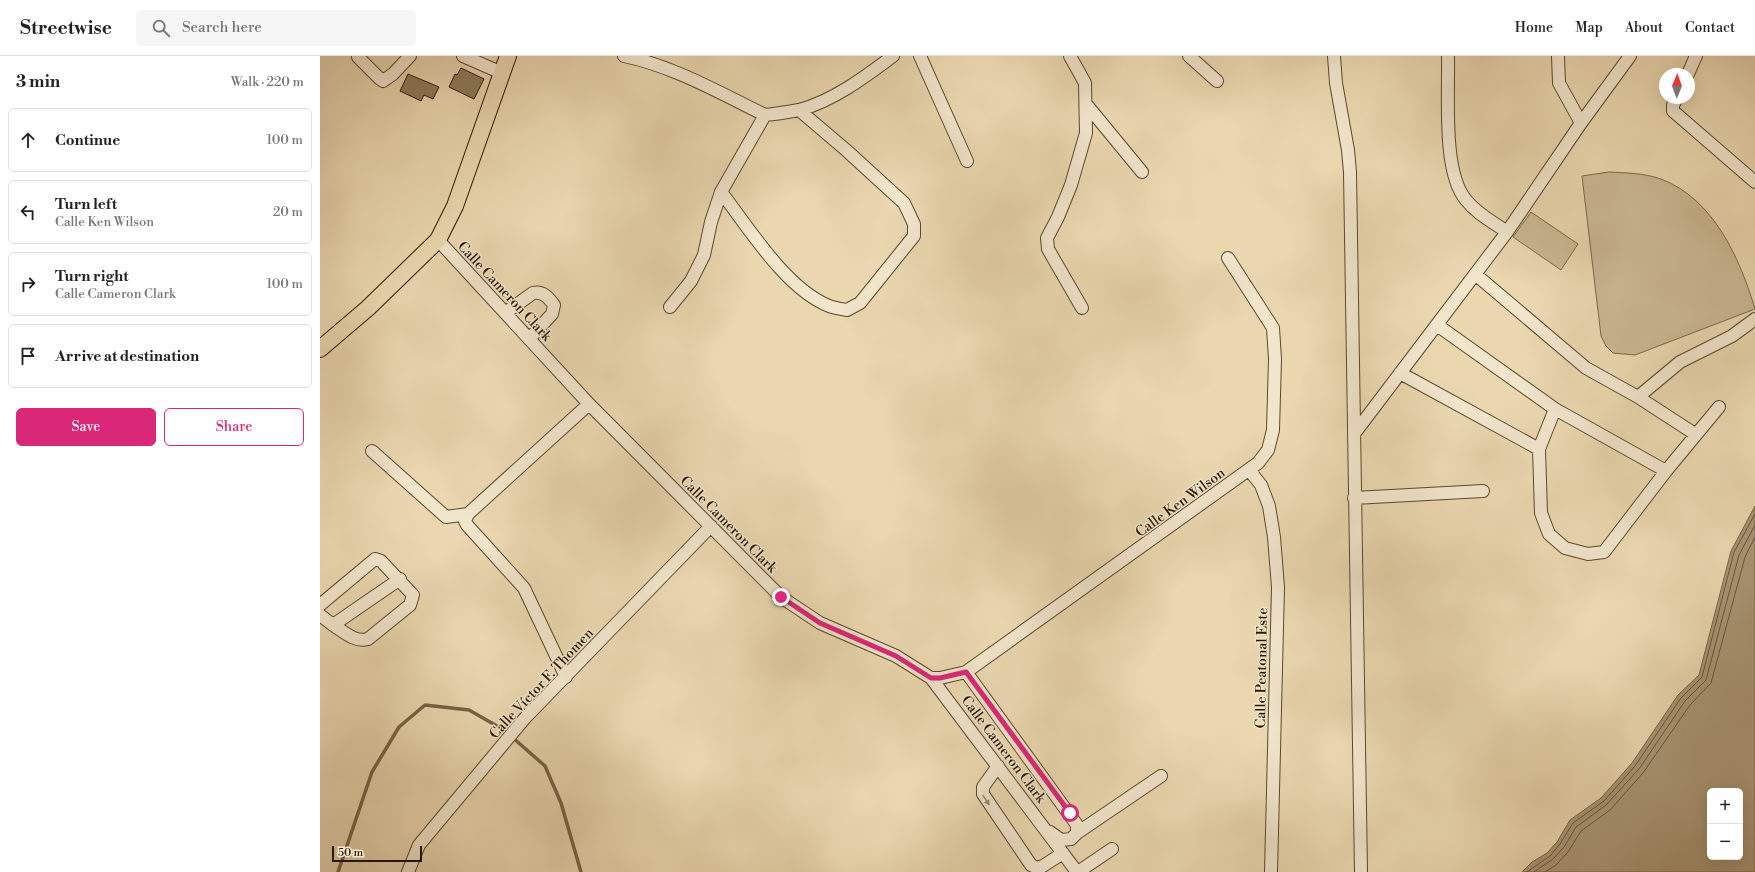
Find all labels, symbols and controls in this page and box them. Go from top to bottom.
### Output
search box [136,10,416,46]
text: Streetwise [20,16,112,40]
icon: search [150,17,172,39]
text: Search here [182,18,262,37]
text: Home [1515,19,1553,37]
text: Map [1575,19,1603,37]
text: About [1625,19,1663,37]
text: Contact [1685,19,1735,37]
north arrow [1659,68,1695,104]
text: 3 min [16,71,60,93]
text: Walk · 220 m [231,74,304,90]
icon: ahead [17,129,39,151]
text: Continue [55,131,120,150]
text: 100 m [267,132,303,148]
text: Turn left [55,195,117,214]
icon: left [17,201,39,223]
text: 20 m [273,204,303,220]
text: Calle Ken Wilson [55,214,154,230]
street label: Calle Cameron Clark [453,238,556,346]
text: Turn right [55,267,129,286]
icon: right [17,273,39,295]
text: 100 m [267,276,303,292]
text: Calle Cameron Clark [55,286,176,302]
icon: arrive [17,345,39,367]
text: Arrive at destination [55,347,199,366]
button: Save [16,408,156,446]
button: Share [164,408,304,446]
street label: Calle Ken Wilson [1132,464,1230,541]
street label: Calle Cameron Clark [676,472,781,578]
route end [772,588,790,606]
street label: Calle Peatonal Este [1252,608,1272,729]
street label: Calle Víctor F. Thomen [486,624,598,743]
street label: Calle Cameron Clark [957,692,1050,807]
map controls [1707,788,1743,860]
button: + [1707,788,1743,824]
one-way arrow [983,794,990,806]
route start [1061,804,1079,822]
button: − [1707,824,1743,860]
scale bar [332,844,422,863]
text: 50 m [338,846,363,860]

